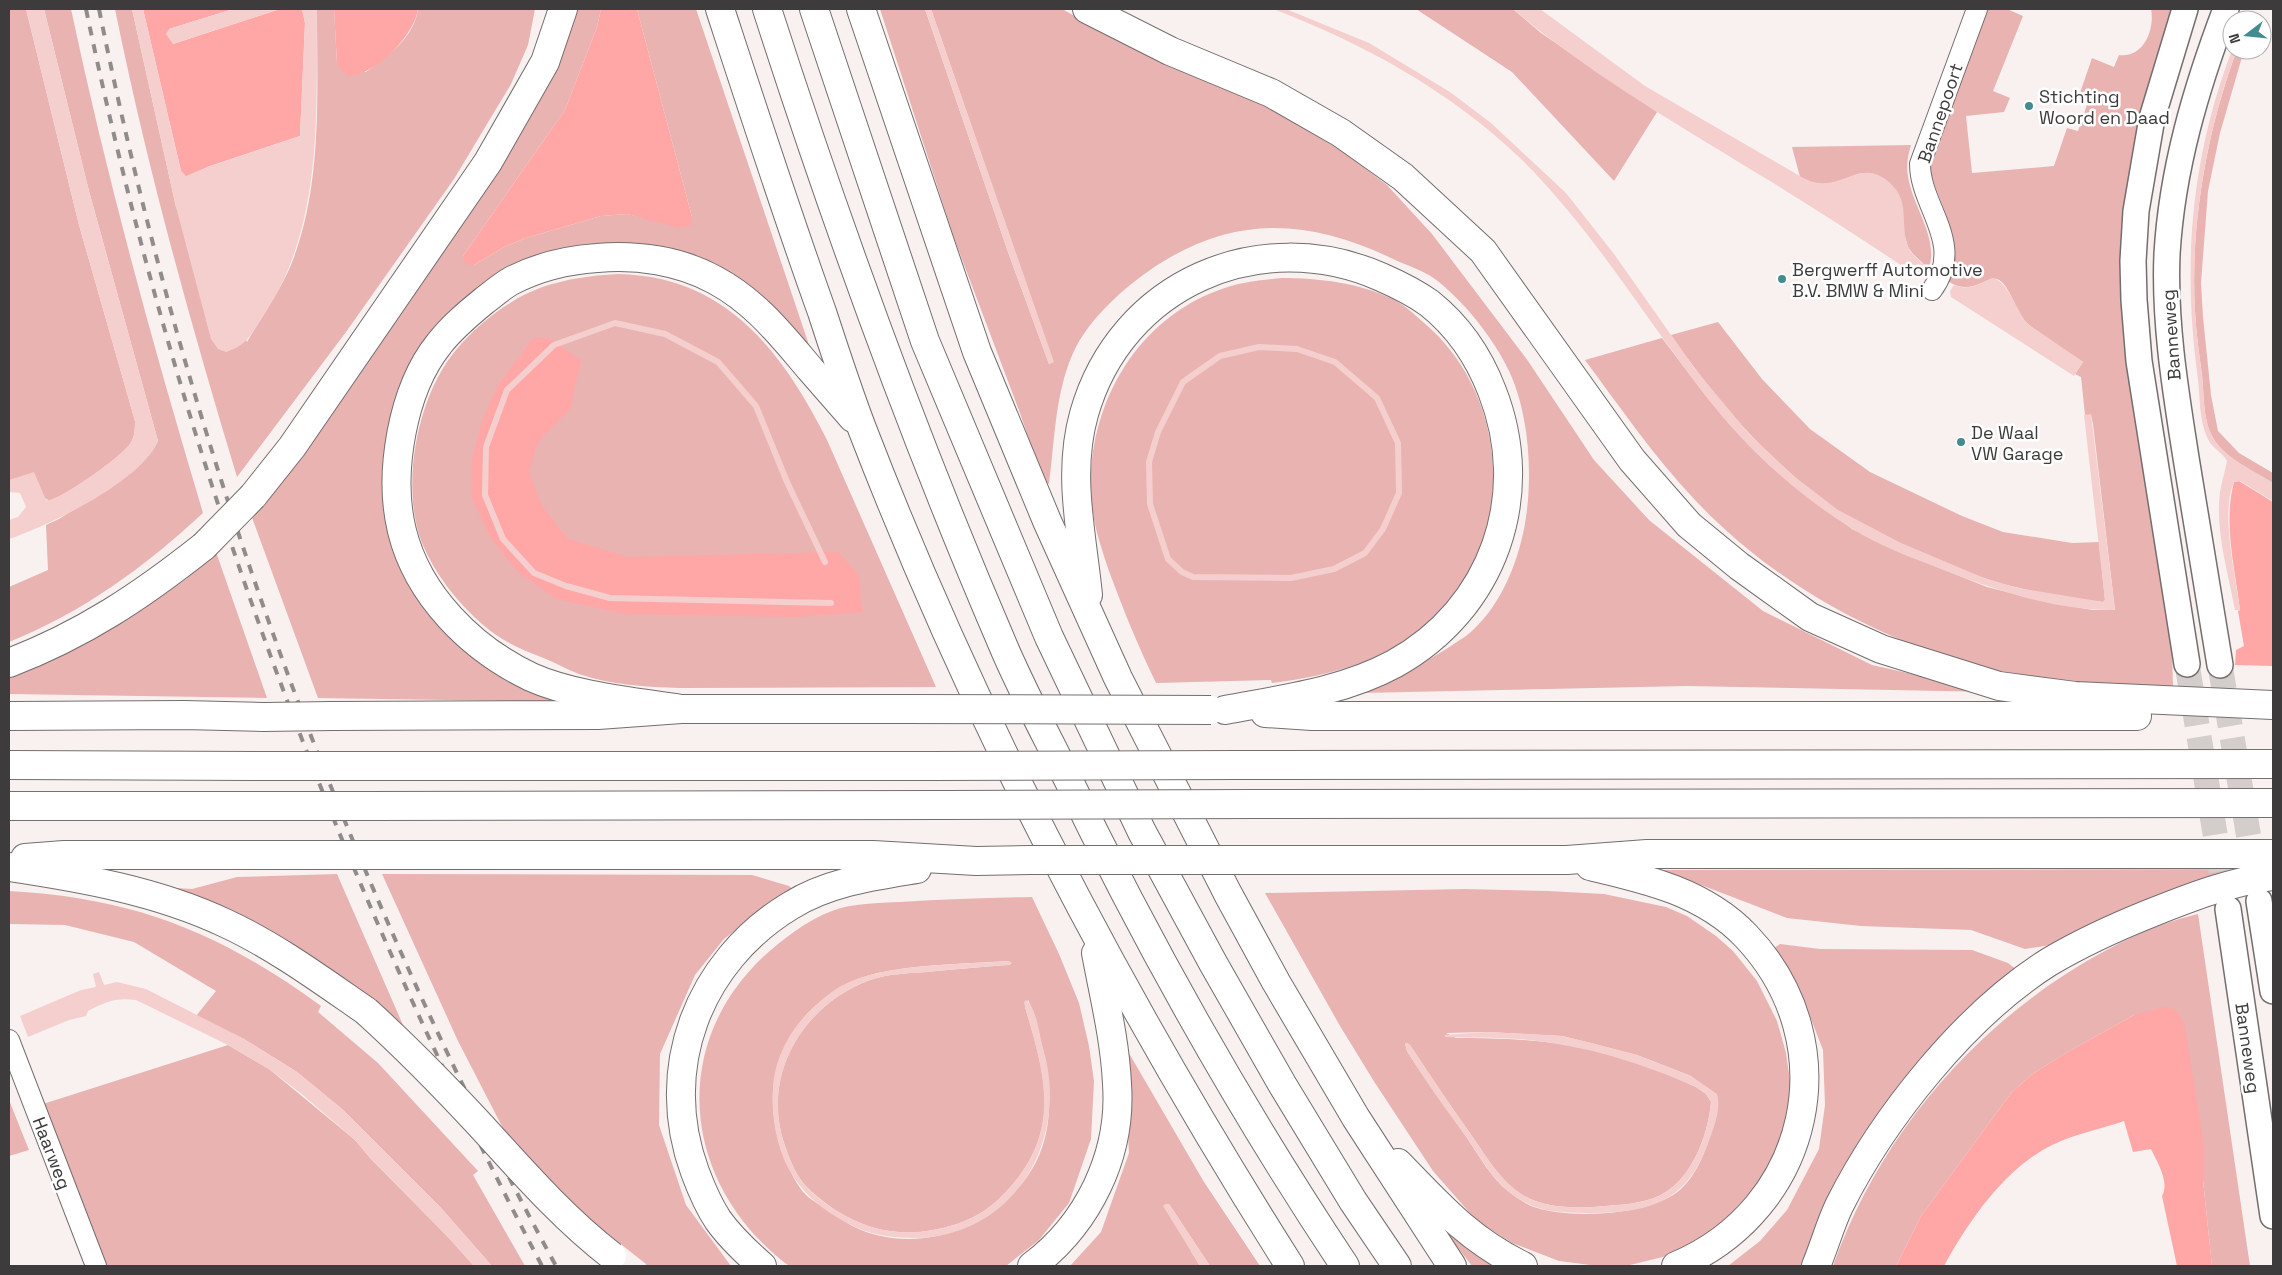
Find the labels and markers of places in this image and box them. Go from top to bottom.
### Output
place label: Stichting Woord en Daad [2039,85,2170,129]
marker: Stichting Woord en Daad [2023,100,2035,112]
place label: Bergwerff Automotive B.V. BMW & Mini [1792,258,1983,302]
marker: Bergwerff Automotive B.V. BMW & Mini [1776,273,1788,285]
place label: De Waal VW Garage [1971,421,2063,465]
marker: De Waal VW Garage [1955,436,1967,448]

